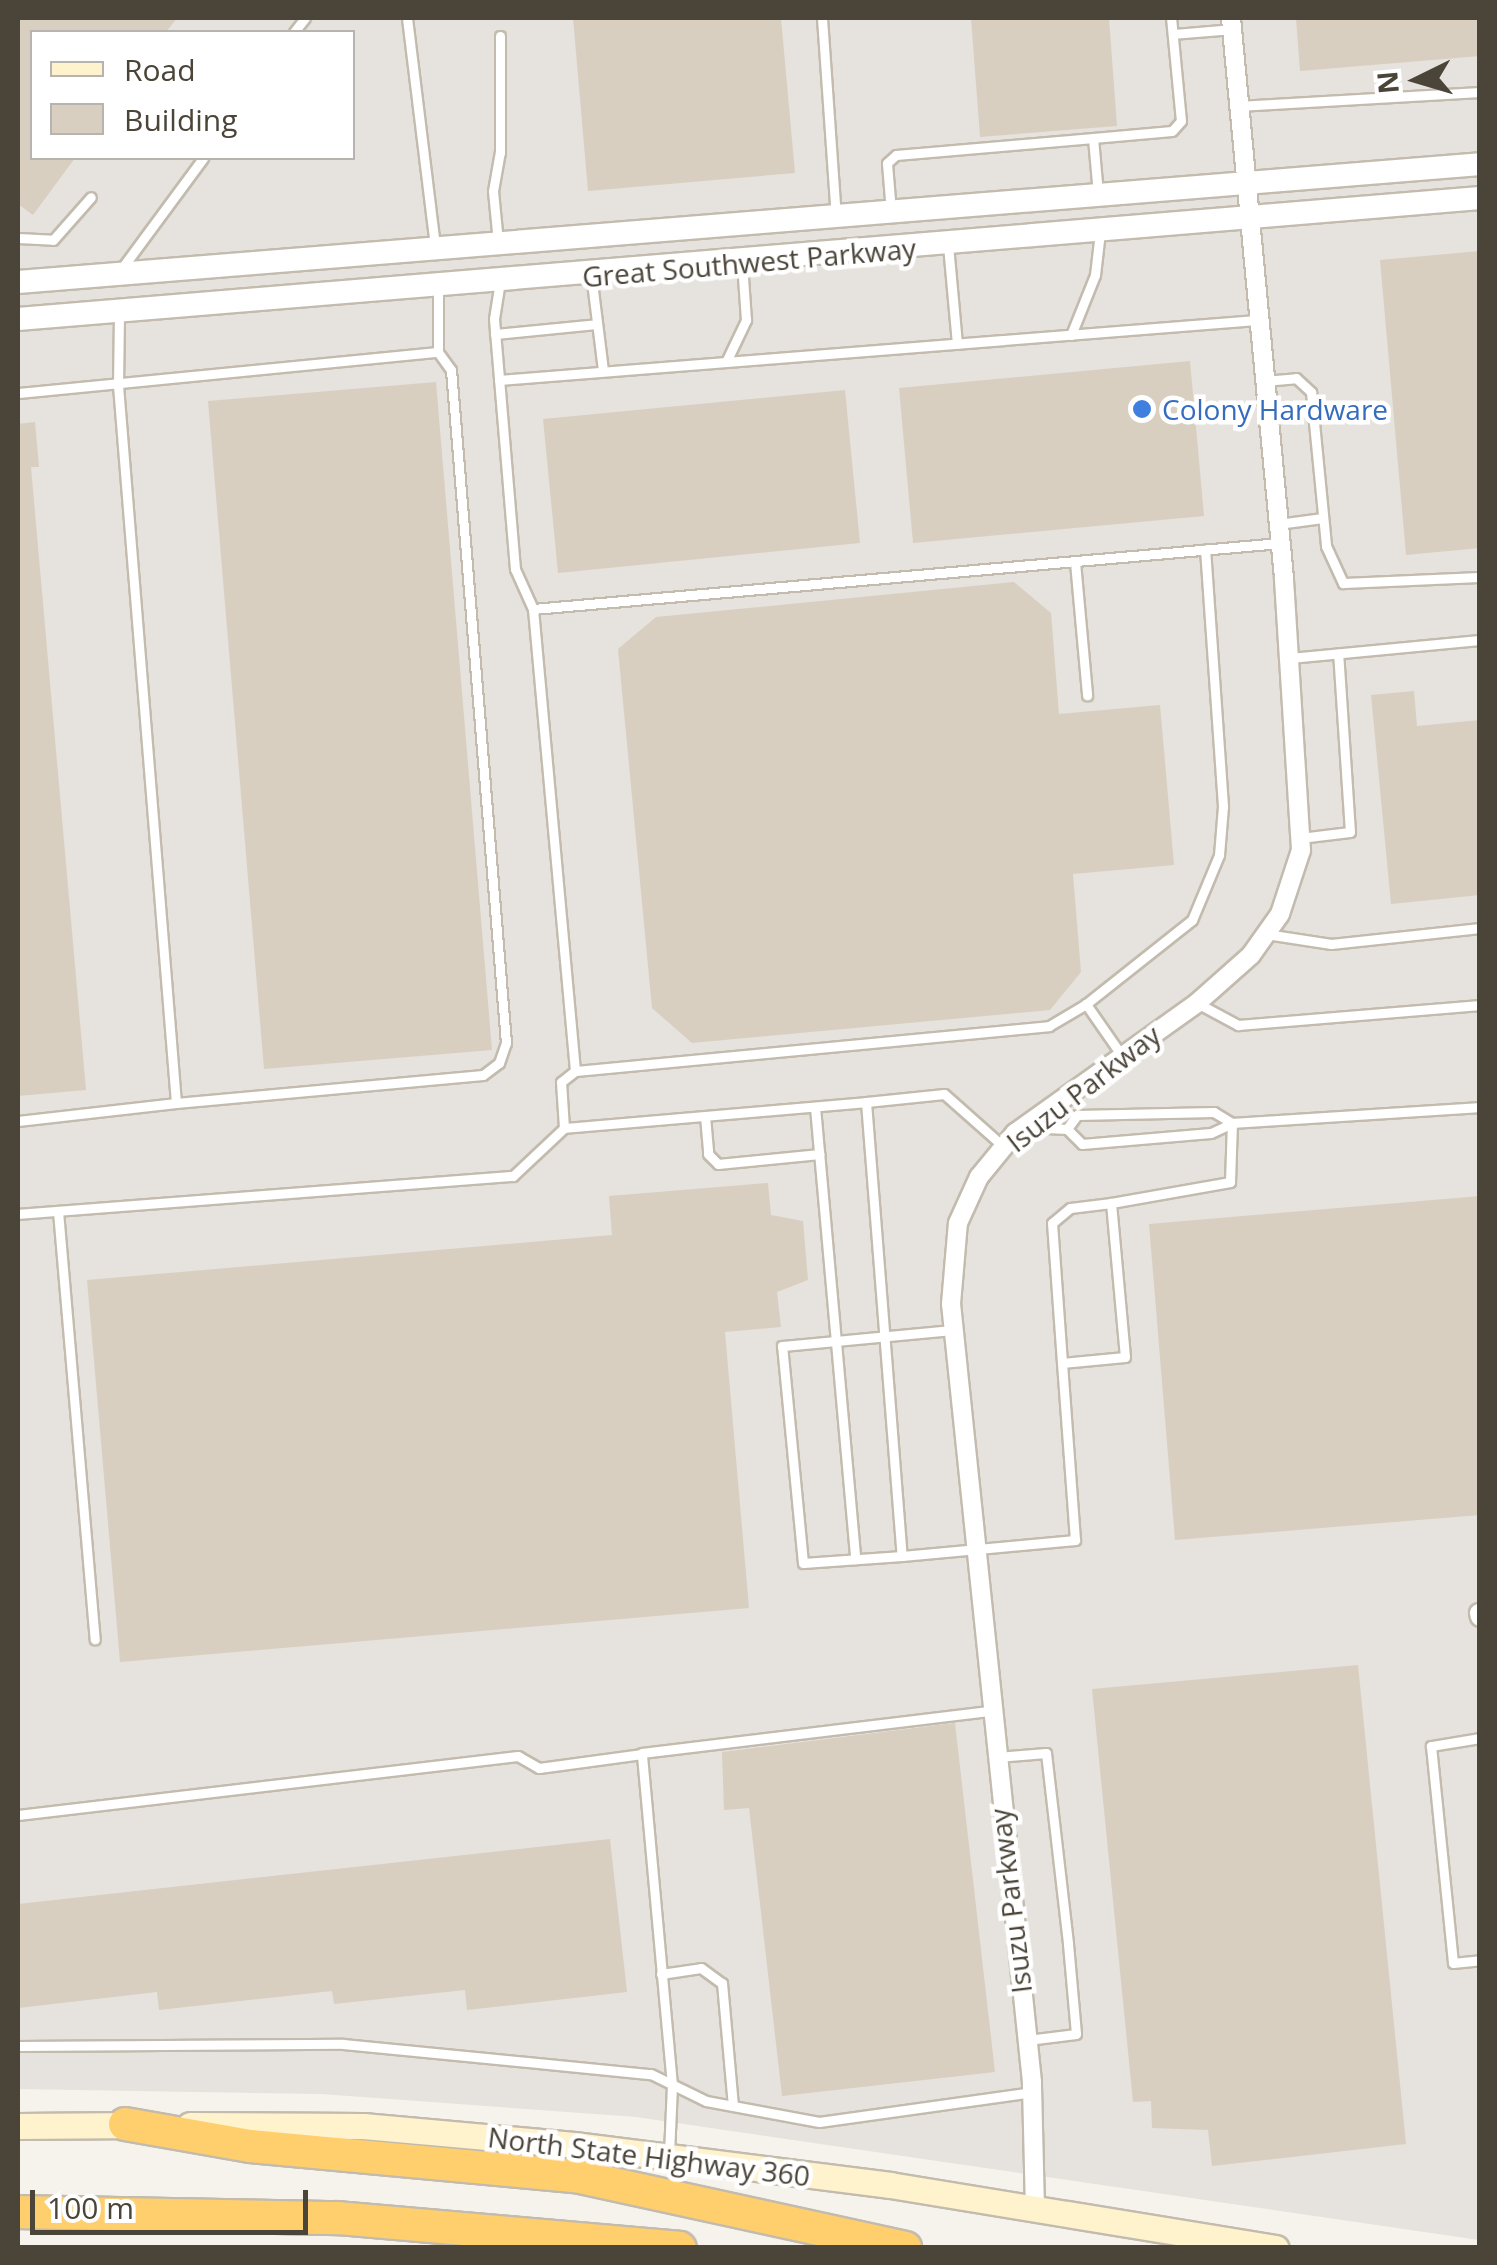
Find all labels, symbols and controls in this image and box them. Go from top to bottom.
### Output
legend [30,30,355,160]
north arrow [1367,30,1467,130]
text: Road [124,49,196,90]
text: N [1367,70,1407,96]
text: Building [124,99,238,140]
street label: Great Southwest Parkway [581,231,917,293]
place label: Colony Hardware [1162,392,1388,426]
marker: Colony Hardware [1131,398,1153,420]
street label: Isuzu Parkway [999,1018,1167,1158]
street label: Isuzu Parkway [982,1807,1038,1995]
street label: North State Highway 360 [486,2120,812,2192]
scale bar [35,2170,312,2232]
text: 100 m [47,2187,134,2228]

